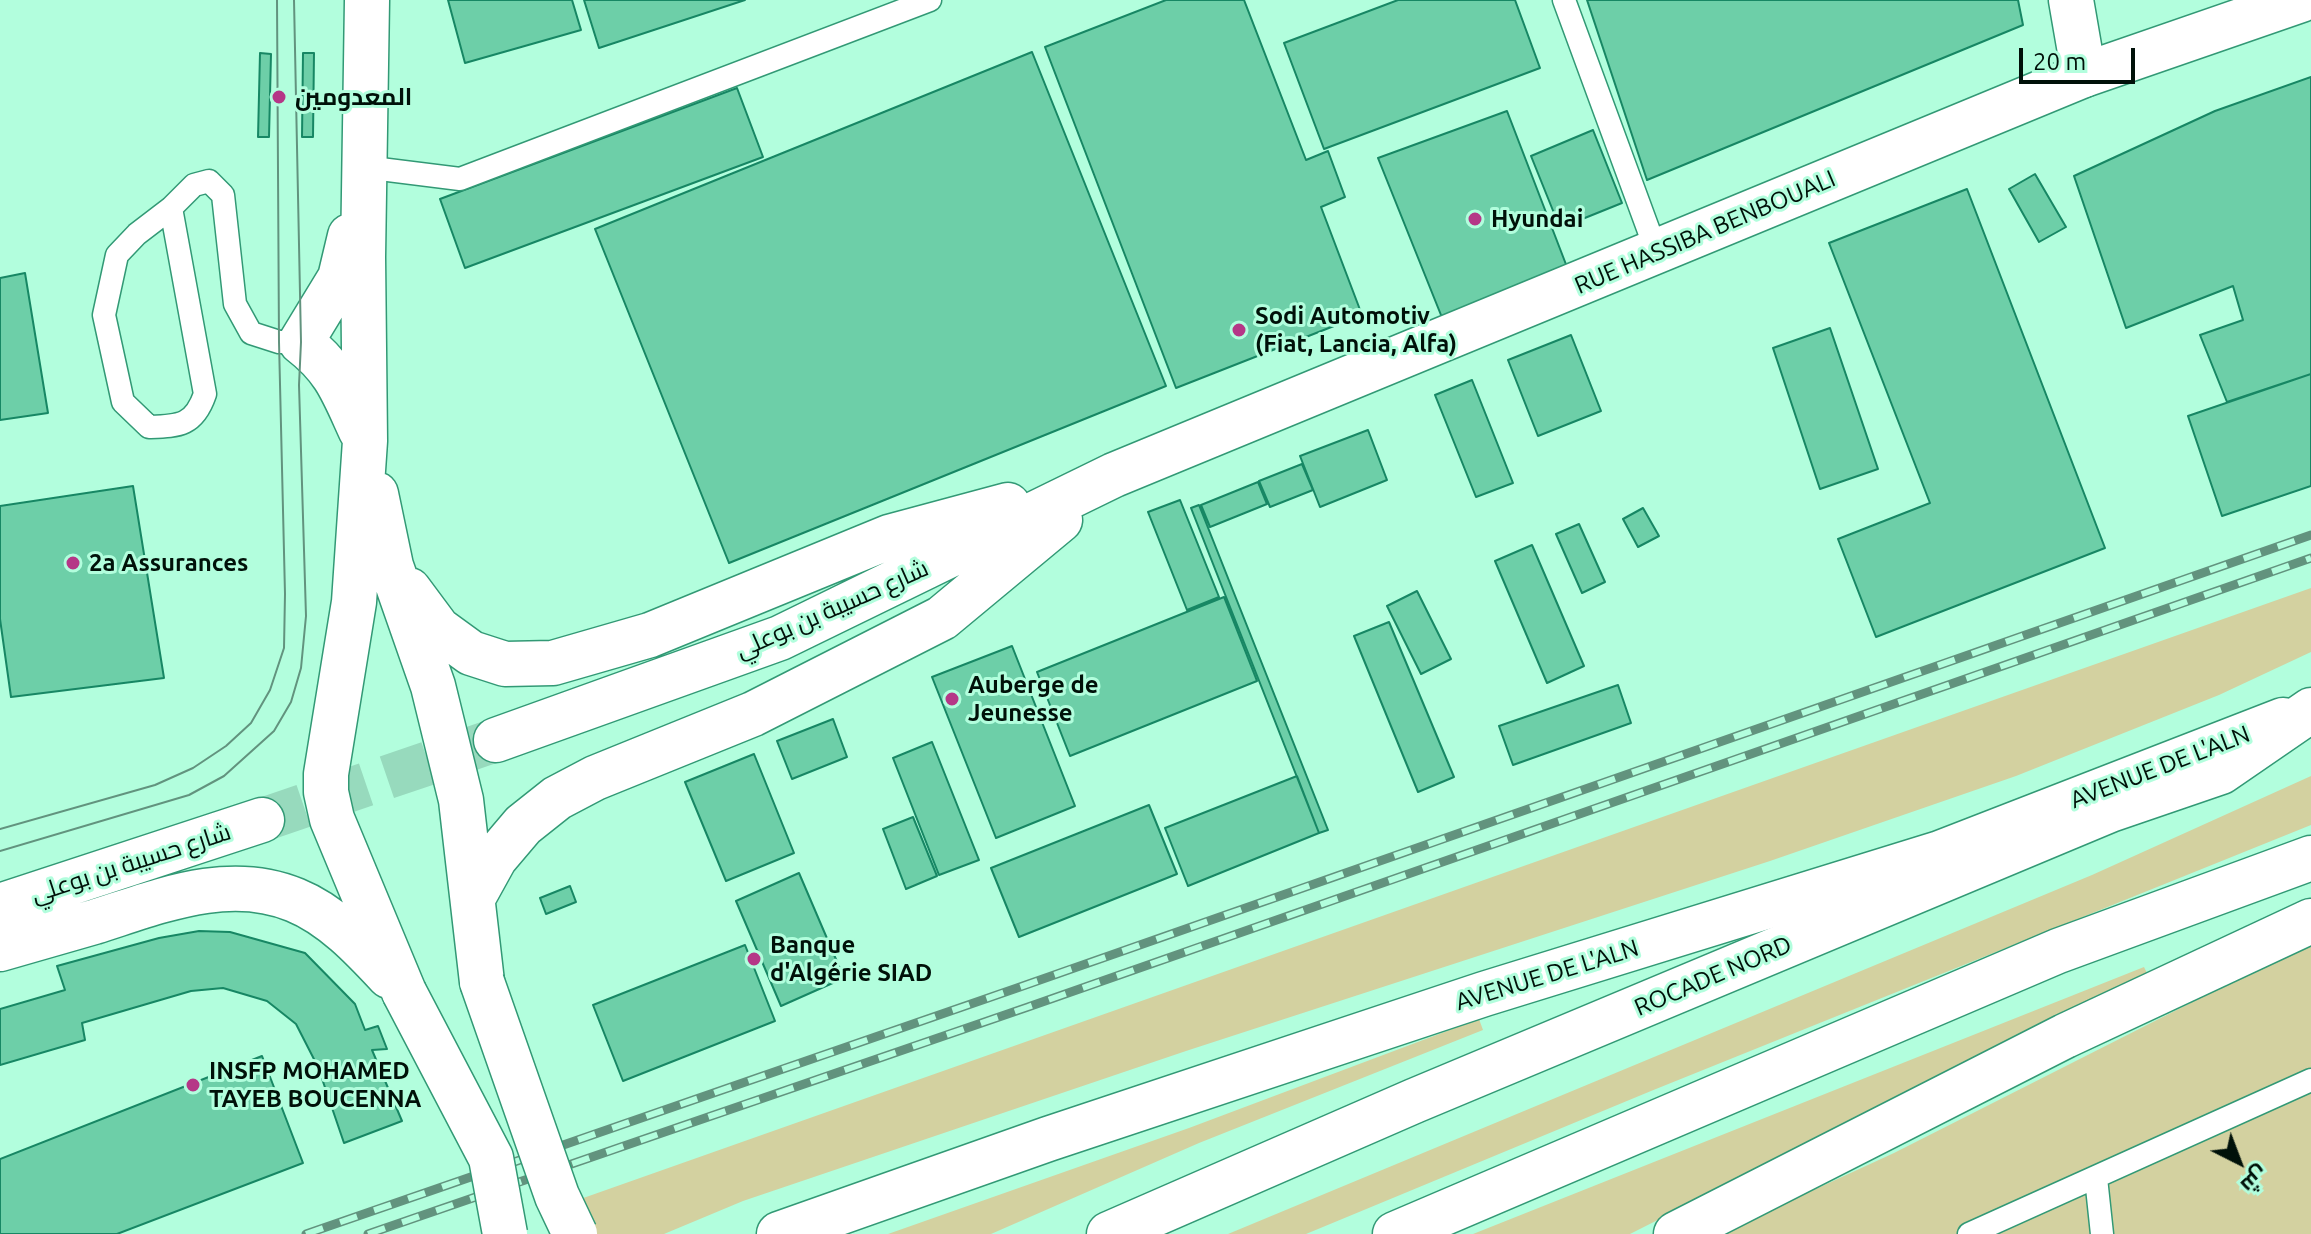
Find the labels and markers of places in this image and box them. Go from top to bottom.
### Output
place label: المعدومين [295,83,412,111]
marker: المعدومين [270,88,288,106]
place label: Hyundai [1491,205,1583,233]
marker: Hyundai [1466,210,1484,228]
place label: Sodi Automotiv (Fiat, Lancia, Alfa) [1255,302,1457,358]
marker: Sodi Automotiv (Fiat, Lancia, Alfa) [1230,321,1248,339]
place label: 2a Assurances [89,549,248,577]
marker: 2a Assurances [64,554,82,572]
place label: Auberge de Jeunesse [968,671,1099,727]
marker: Auberge de Jeunesse [943,690,961,708]
place label: Banque d'Algérie SIAD [770,931,932,987]
marker: Banque d'Algérie SIAD [745,950,763,968]
place label: INSFP MOHAMED TAYEB BOUCENNA [209,1057,421,1113]
marker: INSFP MOHAMED TAYEB BOUCENNA [184,1076,202,1094]

